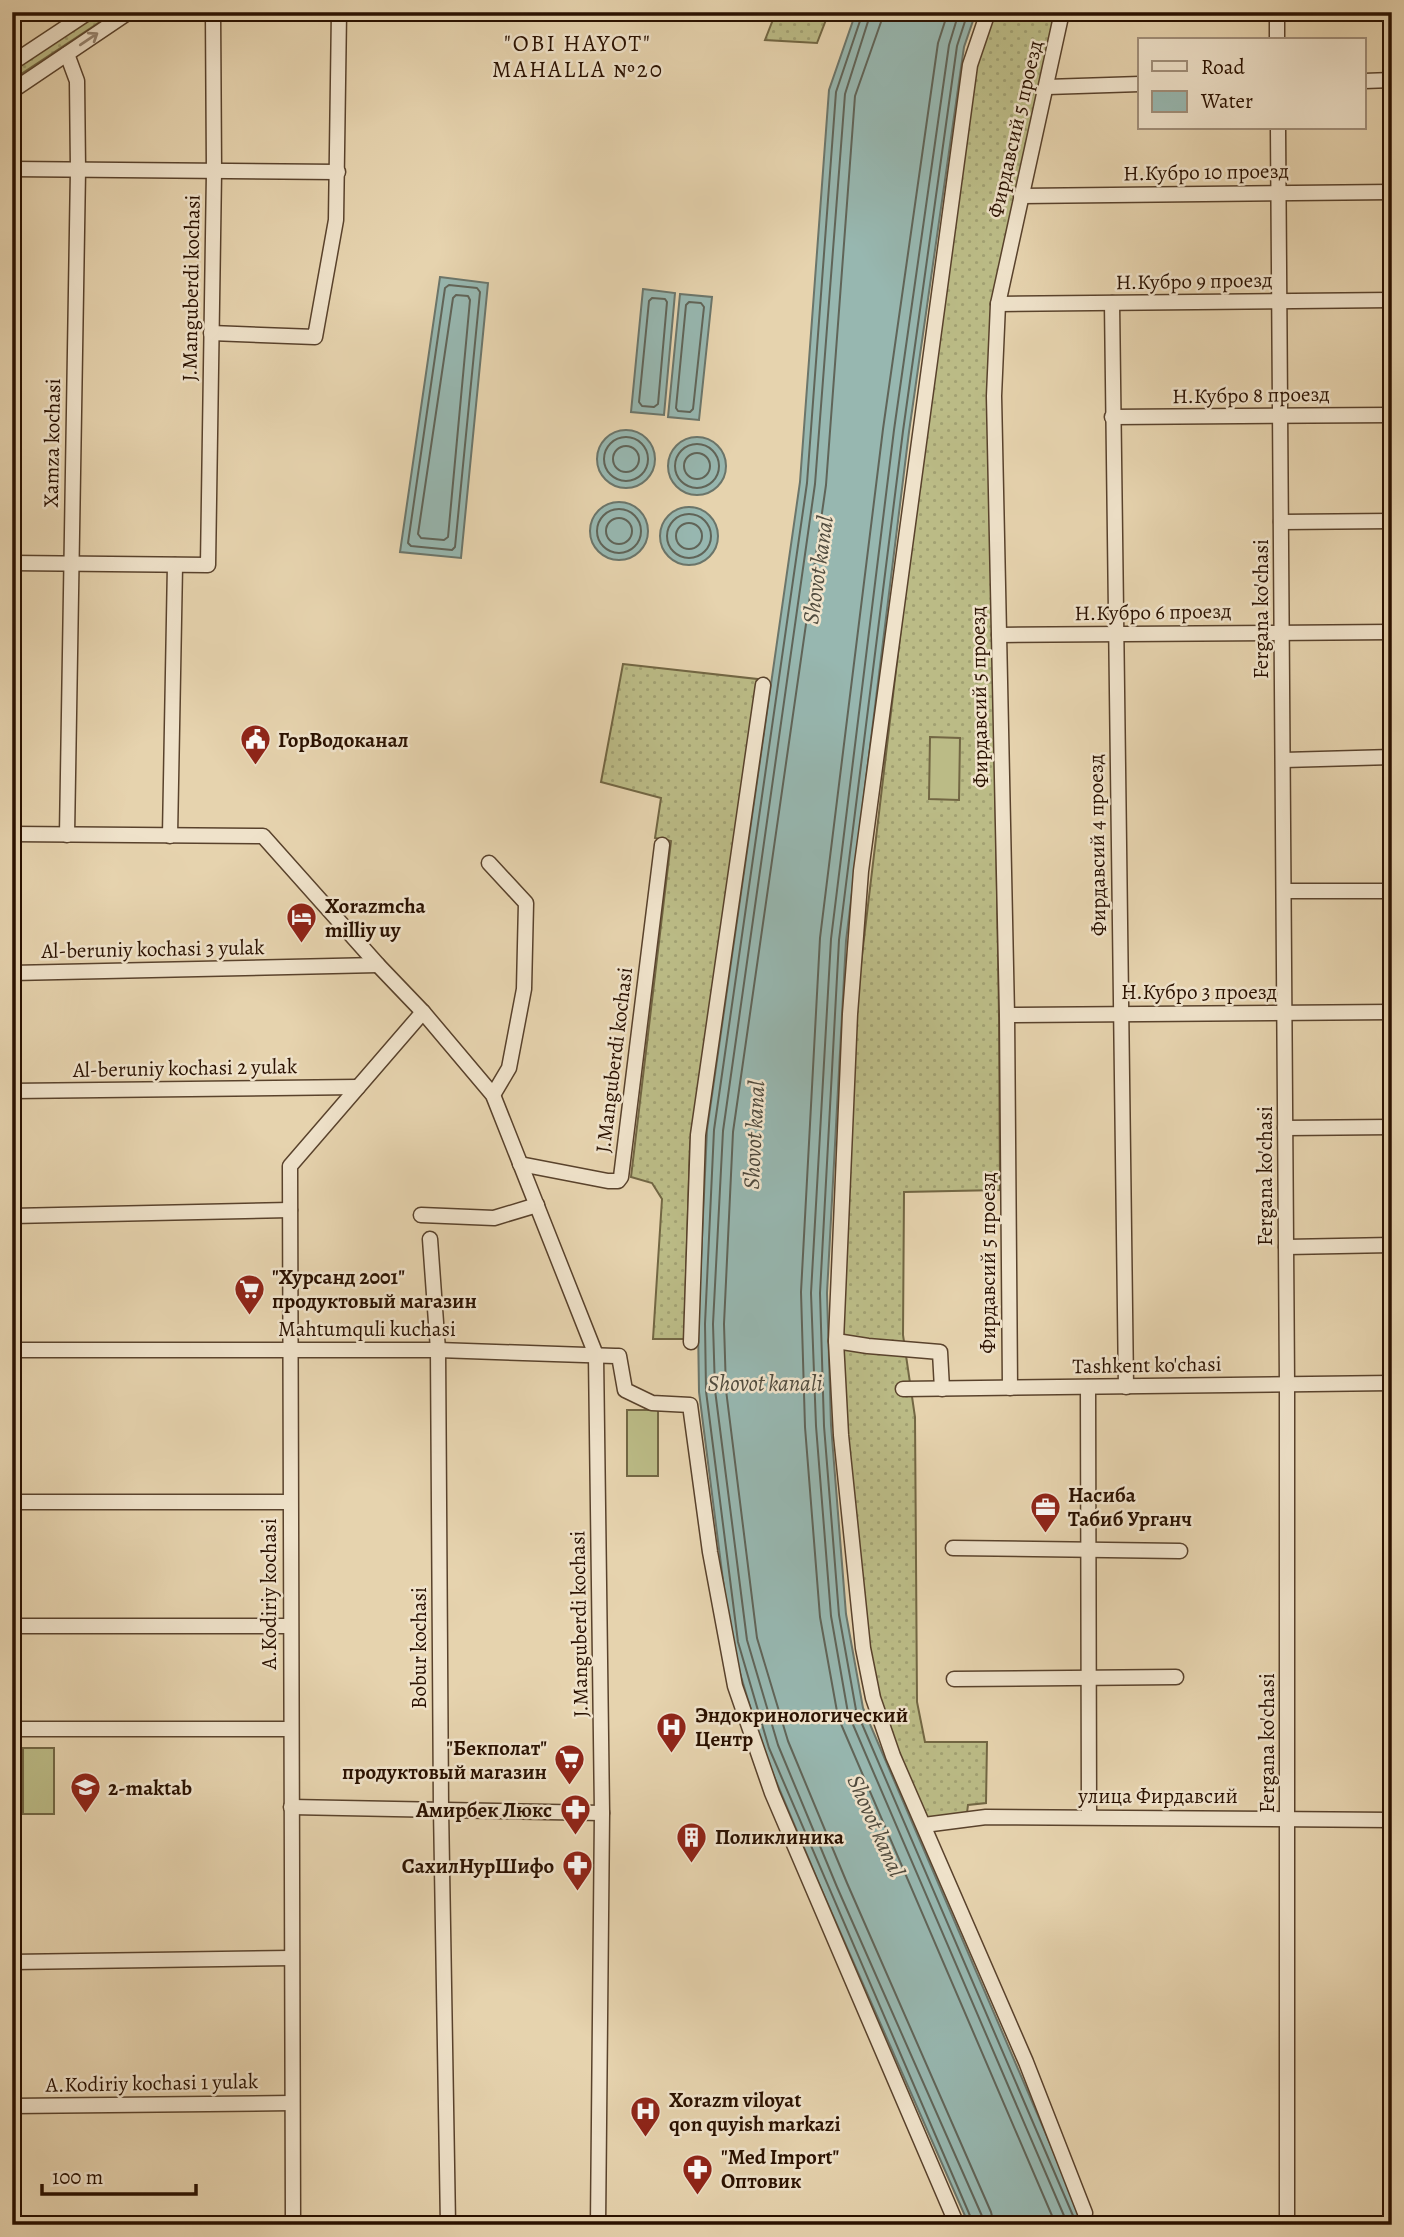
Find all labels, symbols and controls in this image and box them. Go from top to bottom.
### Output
district label: "OBI HAYOT" MAHALLA №20 [492,28,664,85]
one-way arrow [79,32,98,46]
street label: Фирдавсий 5 проезд [981,37,1049,221]
legend [1138,38,1366,130]
text: Road [1201,53,1245,81]
text: Water [1200,87,1253,115]
street label: Н.Кубро 10 проезд [1123,157,1289,187]
street label: J.Manguberdi kochasi [175,194,207,382]
street label: Н.Кубро 9 проезд [1115,266,1273,296]
street label: Xamza kochasi [37,378,67,508]
street label: Н.Кубро 8 проезд [1172,380,1330,410]
water label: Shovot kanal [795,514,841,626]
street label: Fergana ko'chasi [1247,539,1275,679]
street label: Н.Кубро 6 проезд [1074,597,1232,627]
street label: Фирдавсий 5 проезд [963,606,995,788]
public building icon: ГорВодоканал [238,723,272,767]
place label: ГорВодоканал [278,726,409,754]
street label: Фирдавсий 4 проезд [1081,754,1113,936]
place label: Xorazmcha milliy uy [325,892,427,944]
hotel icon: Xorazmcha milliy uy [285,901,319,945]
street label: Al-beruniy kochasi 3 yulak [40,933,265,965]
street label: J.Manguberdi kochasi [589,966,639,1154]
street label: Н.Кубро 3 проезд [1121,978,1277,1006]
street label: Al-beruniy kochasi 2 yulak [72,1052,298,1084]
water label: Shovot kanal [736,1080,772,1190]
street label: Fergana ko'chasi [1251,1106,1279,1246]
street label: Фирдавсий 5 проезд [974,1172,1002,1354]
place label: "Хурсанд 2001" продуктовый магазин [272,1263,477,1315]
supermarket icon: "Хурсанд 2001" продуктовый магазин [232,1272,266,1316]
street label: Mahtumquli kuchasi [278,1315,456,1343]
street label: Tashkent ko'chasi [1072,1350,1222,1380]
water label: Shovot kanali [707,1368,823,1399]
place label: Насиба Табиб Урганч [1068,1481,1192,1533]
office icon: Насиба Табиб Урганч [1028,1490,1062,1534]
street label: A.Kodiriy kochasi [255,1518,283,1671]
street label: J.Manguberdi kochasi [563,1530,595,1718]
street label: Bobur kochasi [405,1587,433,1709]
street label: Fergana ko'chasi [1253,1673,1281,1813]
place label: Эндокринологический Центр [695,1701,908,1753]
hospital icon: Эндокринологический Центр [655,1710,689,1754]
place label: "Бекполат" продуктовый магазин [342,1734,547,1786]
supermarket icon: "Бекполат" продуктовый магазин [553,1743,587,1787]
water label: Shovot kanal [840,1770,912,1882]
school or university icon: 2-maktab [68,1771,102,1815]
place label: 2-maktab [108,1774,192,1802]
street label: улица Фирдавсий [1077,1782,1238,1810]
pharmacy icon: Амирбек Люкс [558,1793,592,1837]
place label: Амирбек Люкс [415,1796,552,1824]
building icon: Поликлиника [675,1820,709,1864]
place label: Поликлиника [715,1823,844,1851]
pharmacy icon: СахилНурШифо [560,1849,594,1893]
place label: СахилНурШифо [402,1852,554,1880]
street label: A.Kodiriy kochasi 1 yulak [44,2067,259,2099]
place label: Xorazm viloyat qon quyish markazi [669,2086,841,2138]
hospital icon: Xorazm viloyat qon quyish markazi [629,2095,663,2139]
place label: "Med Import" Оптовик [721,2143,840,2195]
pharmacy icon: "Med Import" Оптовик [681,2152,715,2196]
scale bar [42,2153,196,2197]
text: 100 m [52,2163,103,2191]

